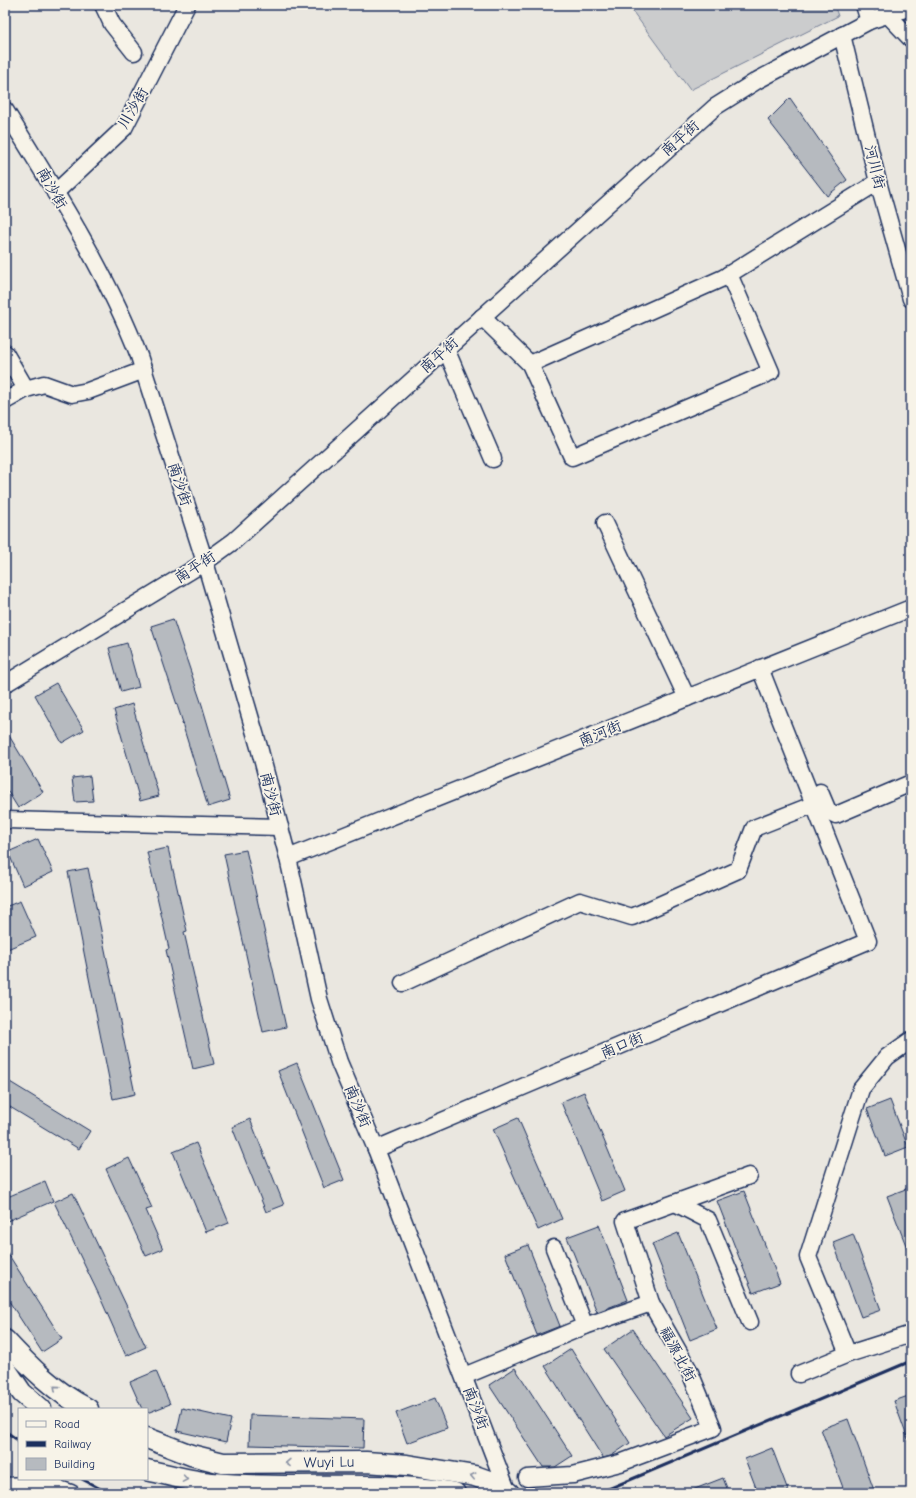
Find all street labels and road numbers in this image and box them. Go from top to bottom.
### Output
street label: 川沙街 [114,84,152,132]
street label: 南平街 [657,116,703,160]
street label: 河川街 [861,143,889,191]
street label: 南沙街 [33,164,71,212]
street label: 南平街 [416,333,462,377]
street label: 南沙街 [164,460,196,508]
street label: 南平街 [171,547,219,587]
street label: 南河街 [576,716,624,750]
street label: 南沙街 [257,770,285,818]
street label: 南口街 [598,1028,646,1062]
street label: 南沙街 [341,1082,375,1130]
street label: 福源北街 [656,1323,700,1385]
street label: 南沙街 [460,1384,492,1432]
street label: Wuyi Lu [303,1453,355,1471]

